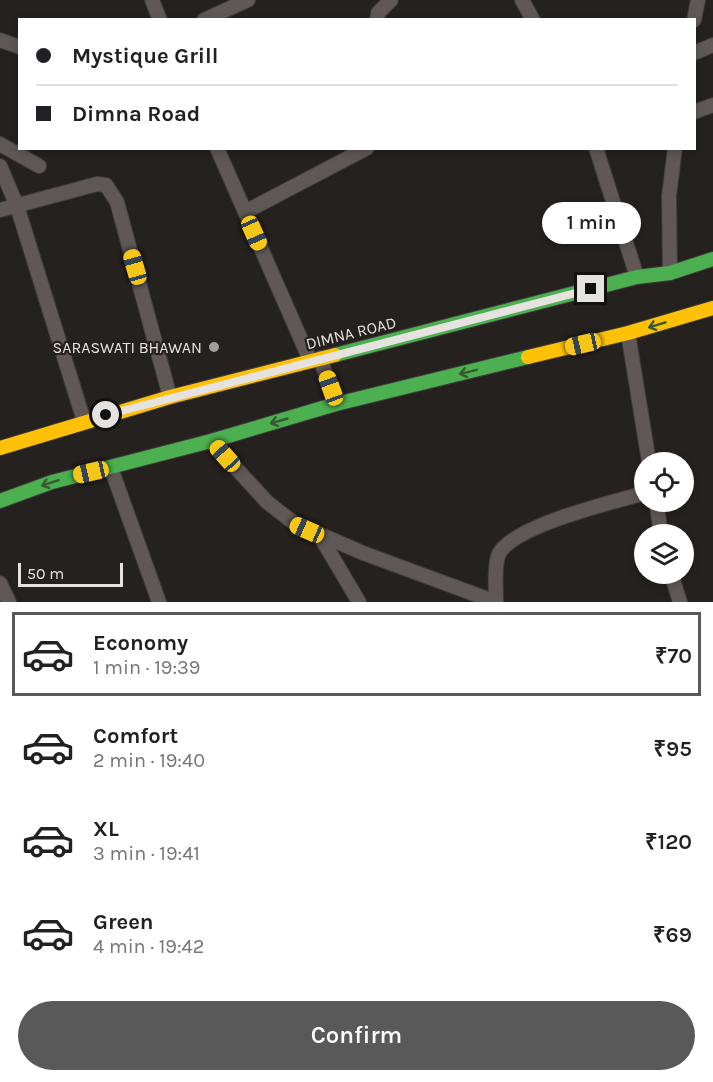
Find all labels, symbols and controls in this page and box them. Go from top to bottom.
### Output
text: Mystique Grill [72,43,218,69]
text: Dimna Road [72,101,200,127]
callout: 1 min [542,202,640,244]
text: 1 min [567,211,616,234]
car [238,213,270,253]
car [121,247,149,287]
route end [577,275,604,302]
street label: DIMNA ROAD [304,313,398,353]
one-way arrow [648,320,667,331]
car [563,331,603,357]
place label: SARASWATI BHAWAN [53,338,202,357]
marker: SARASWATI BHAWAN [207,340,221,354]
one-way arrow [459,367,478,379]
car [316,368,346,408]
route start [92,401,119,428]
one-way arrow [270,416,289,427]
car [206,437,244,475]
map controls [634,452,694,584]
button: locate [634,452,694,512]
car [71,459,111,485]
one-way arrow [41,478,60,489]
car [287,514,327,546]
button: layers [634,524,694,584]
scale bar [18,560,123,588]
text: 50 m [27,564,64,583]
icon: car [21,627,75,681]
text: Economy [93,630,188,656]
text: ₹70 [655,643,692,669]
text: 1 min · 19:39 [93,656,200,679]
icon: car [21,720,75,774]
text: Comfort [93,723,178,749]
text: ₹95 [653,736,692,762]
text: 2 min · 19:40 [93,749,205,772]
icon: car [21,813,75,867]
text: XL [93,816,119,842]
text: ₹120 [645,829,692,855]
text: 3 min · 19:41 [93,842,200,865]
icon: car [21,906,75,960]
text: Green [93,909,154,935]
text: ₹69 [653,922,692,948]
text: 4 min · 19:42 [93,935,204,958]
button: Confirm [18,1001,695,1070]

